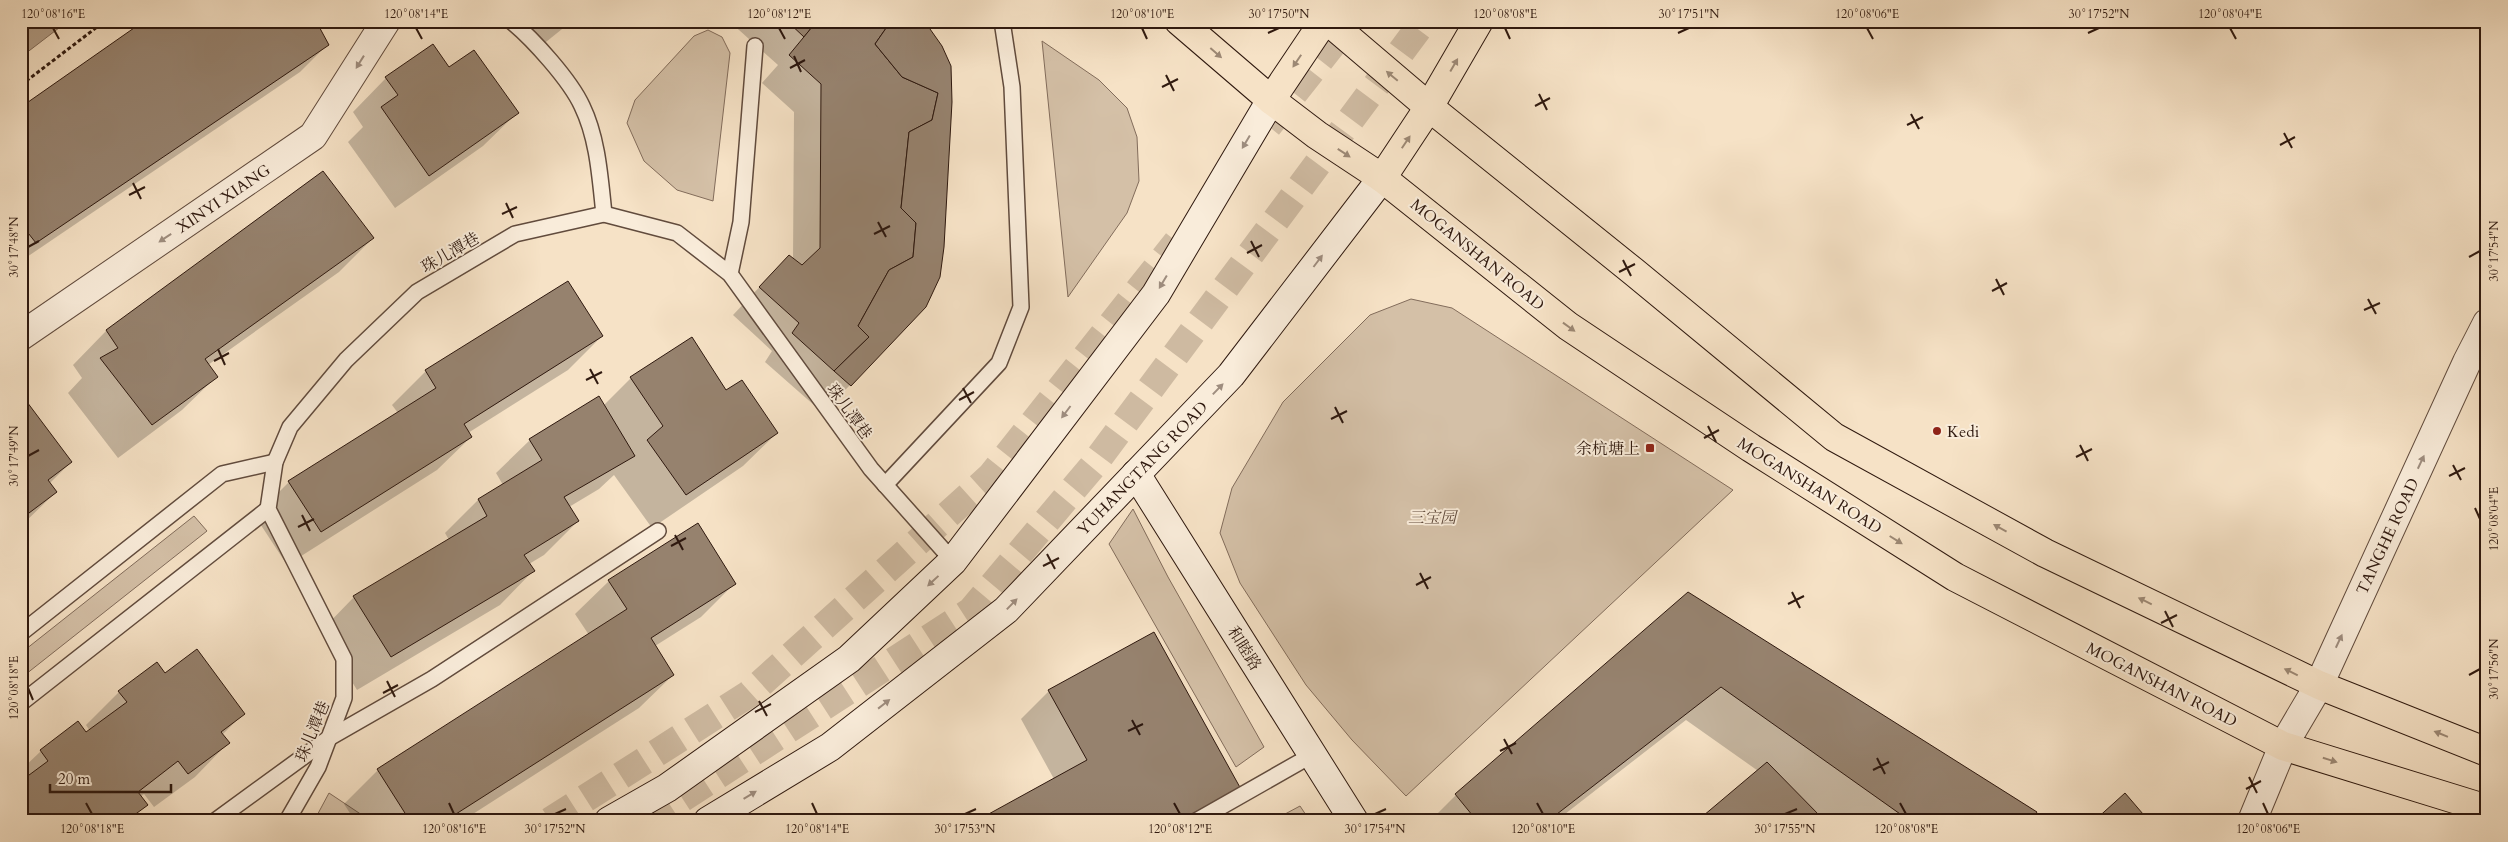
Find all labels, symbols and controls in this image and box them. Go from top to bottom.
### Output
text: 120°08'16"E [21,6,85,22]
text: 120°08'14"E [384,6,448,22]
text: 120°08'12"E [747,6,811,22]
text: 120°08'10"E [1110,6,1174,22]
text: 30°17'50"N [1249,6,1310,22]
text: 120°08'08"E [1473,6,1537,22]
text: 30°17'51"N [1659,6,1720,22]
text: 120°08'06"E [1835,6,1899,22]
text: 30°17'52"N [2069,6,2130,22]
text: 120°08'04"E [2198,6,2262,22]
one-way arrow [1209,47,1221,59]
one-way arrow [1293,54,1302,68]
one-way arrow [355,56,365,69]
one-way arrow [1449,58,1458,72]
one-way arrow [1386,70,1399,81]
one-way arrow [1242,136,1251,149]
one-way arrow [1401,136,1411,149]
one-way arrow [1337,148,1351,157]
street label: XINYI XIANG [172,159,275,238]
street label: MOGANSHAN ROAD [1406,194,1549,316]
text: 30°17'48"N [6,216,22,277]
text: 30°17'54"N [2486,220,2502,281]
street label: 珠儿潭巷 [417,227,484,278]
one-way arrow [158,233,171,243]
one-way arrow [1313,255,1324,268]
one-way arrow [1158,275,1167,288]
one-way arrow [1562,322,1576,332]
street label: 珠儿潭巷 [821,379,877,444]
one-way arrow [1212,383,1224,395]
street label: YUHANGTANG ROAD [1073,397,1213,541]
one-way arrow [1061,405,1071,419]
place label: Kedi [1947,421,1980,443]
text: 30°17'49"N [6,425,22,486]
marker: Kedi [1931,425,1943,437]
street label: MOGANSHAN ROAD [1733,432,1886,539]
place label: 余杭塘上 [1576,438,1640,460]
marker: 余杭塘上 [1644,442,1656,454]
one-way arrow [2417,455,2425,469]
street label: TANGHE ROAD [2351,475,2425,598]
text: 120°08'04"E [2486,487,2502,551]
park label: 三宝园 [1408,507,1459,529]
one-way arrow [1993,524,2007,532]
one-way arrow [1889,535,1902,544]
one-way arrow [927,575,939,587]
one-way arrow [2138,597,2152,605]
one-way arrow [1006,598,1018,610]
street label: 和睦路 [1222,622,1266,675]
one-way arrow [2335,634,2343,648]
street label: MOGANSHAN ROAD [2082,637,2241,733]
text: 30°17'56"N [2486,638,2502,699]
text: 120°08'18"E [6,656,22,720]
one-way arrow [2284,668,2298,676]
street label: 珠儿潭巷 [291,698,335,765]
one-way arrow [877,699,890,710]
one-way arrow [2434,729,2449,737]
one-way arrow [2322,757,2337,765]
scale bar [50,762,171,794]
text: 20 m [58,769,90,789]
one-way arrow [744,791,757,800]
text: 120°08'18"E [60,821,124,837]
text: 120°08'16"E [422,821,486,837]
text: 30°17'52"N [525,821,586,837]
text: 120°08'14"E [785,821,849,837]
text: 30°17'53"N [935,821,996,837]
text: 120°08'12"E [1148,821,1212,837]
text: 30°17'54"N [1345,821,1406,837]
text: 120°08'10"E [1511,821,1575,837]
text: 30°17'55"N [1755,821,1816,837]
text: 120°08'08"E [1874,821,1938,837]
text: 120°08'06"E [2236,821,2300,837]

